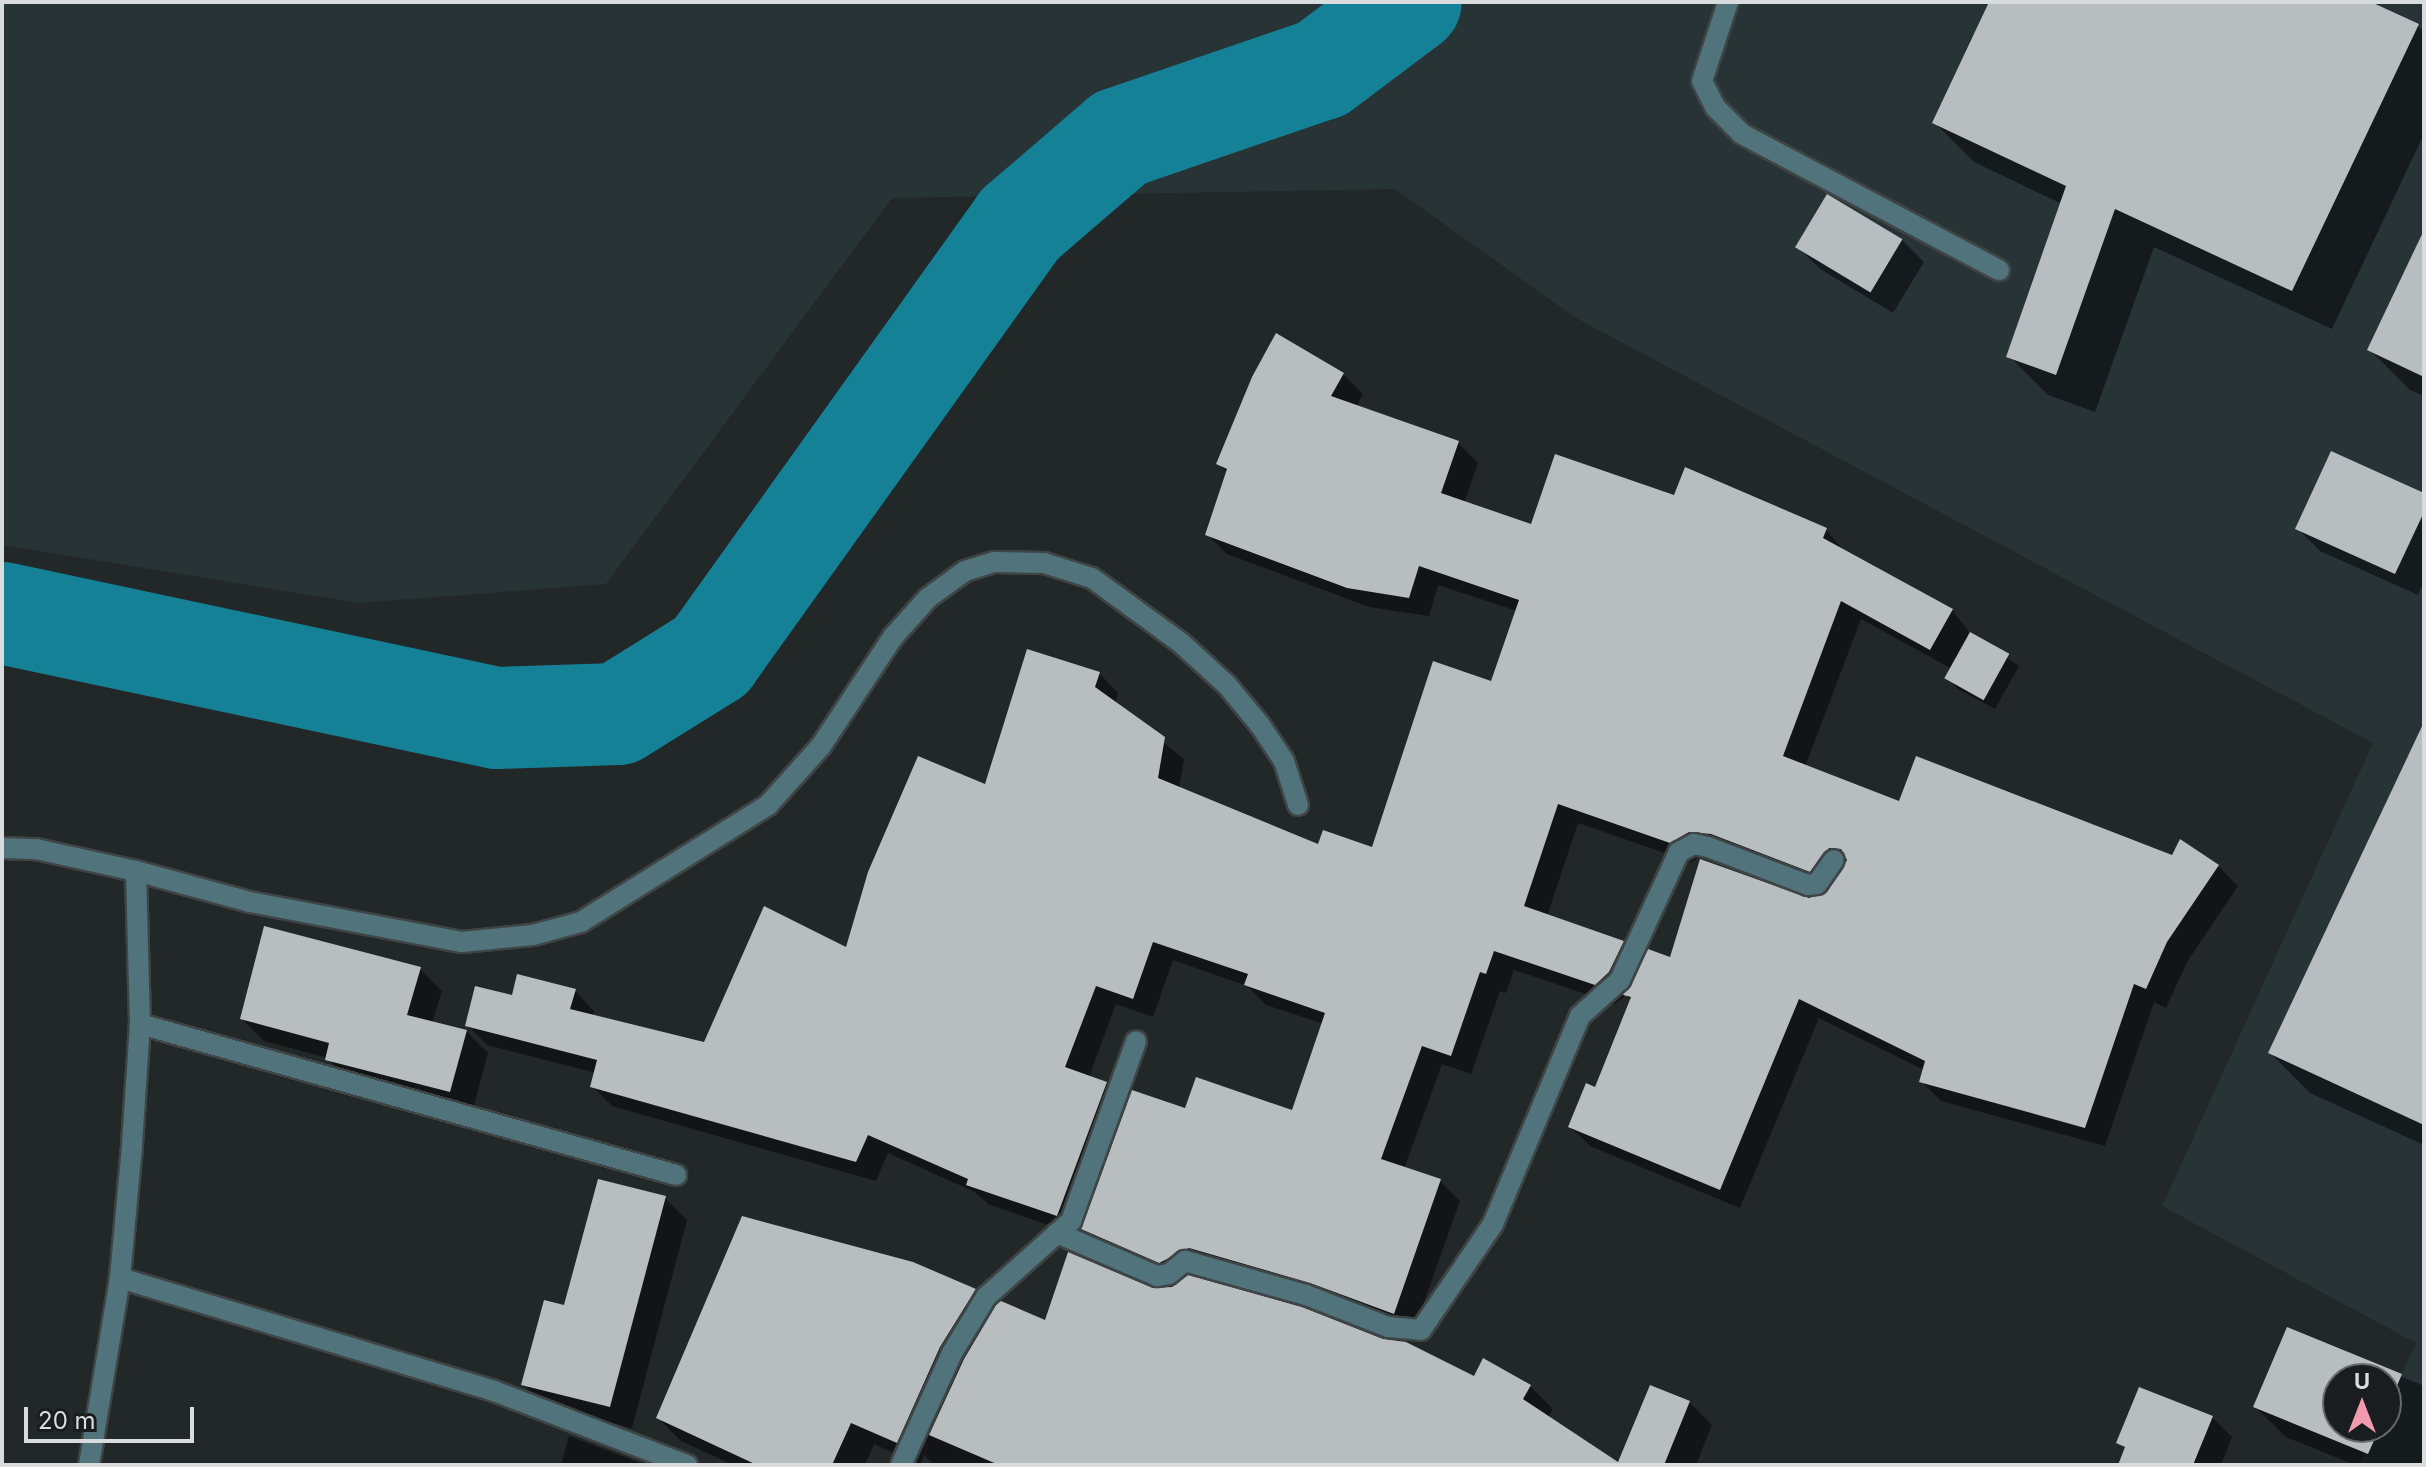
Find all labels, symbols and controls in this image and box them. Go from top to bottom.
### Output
north arrow [2322,1363,2402,1443]
text: U [2354,1368,2370,1394]
scale bar [28,1391,198,1441]
text: 20 m [38,1406,96,1435]

